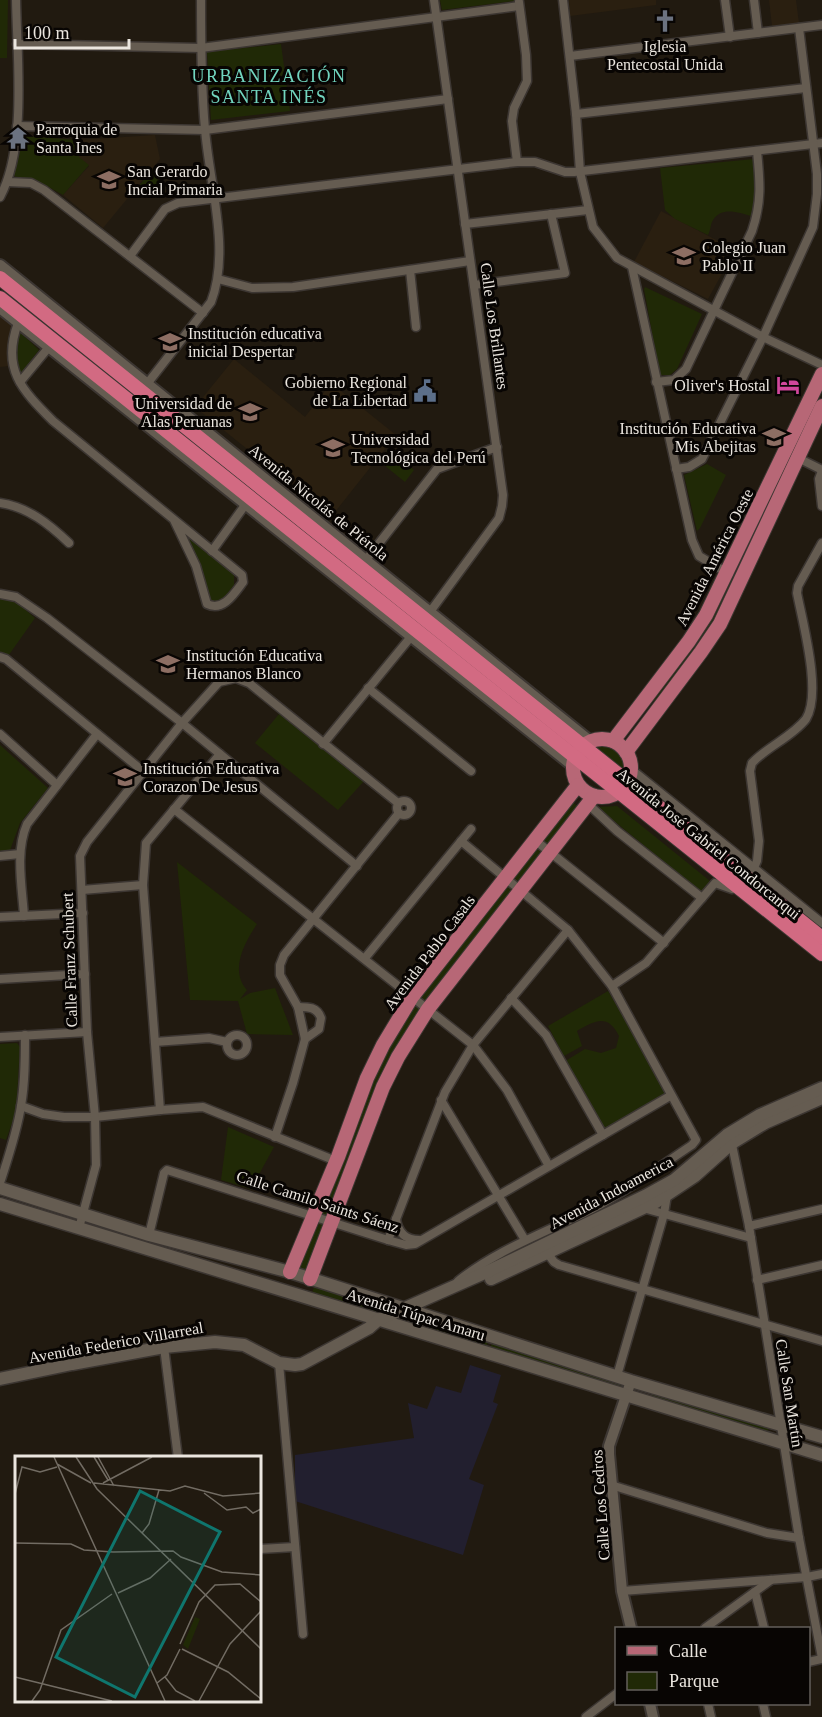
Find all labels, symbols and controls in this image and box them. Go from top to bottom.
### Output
church icon: Iglesia Pentecostal Unida [652,8,678,34]
scale bar [15,12,129,50]
text: 100 m [24,23,70,43]
place label: Iglesia Pentecostal Unida [607,38,723,73]
district label: URBANIZACIÓN SANTA INÉS [192,65,347,107]
place label: Parroquia de Santa Ines [36,121,117,156]
temple icon: Parroquia de Santa Ines [5,125,31,151]
place label: San Gerardo Incial Primaria [127,163,223,198]
school or university icon: San Gerardo Incial Primaria [96,167,122,193]
place label: Colegio Juan Pablo II [702,239,786,274]
school or university icon: Colegio Juan Pablo II [671,243,697,269]
street label: Calle Los Brillantes [477,262,512,391]
place label: Institución educativa inicial Despertar [188,325,322,361]
school or university icon: Institución educativa inicial Despertar [157,329,183,355]
hotel icon: Oliver's Hostal [775,372,801,398]
place label: Gobierno Regional de La Libertad [285,374,408,409]
place label: Oliver's Hostal [674,377,771,394]
public building icon: Gobierno Regional de La Libertad [412,378,438,404]
place label: Universidad de Alas Peruanas [135,395,232,430]
school or university icon: Universidad de Alas Peruanas [237,399,263,425]
place label: Institución Educativa Mis Abejitas [620,420,756,456]
school or university icon: Institución Educativa Mis Abejitas [761,424,787,450]
place label: Universidad Tecnológica del Perú [351,431,486,467]
school or university icon: Universidad Tecnológica del Perú [320,435,346,461]
street label: Avenida Nicolás de Piérola [246,441,392,564]
street label: Avenida América Oeste [672,486,756,629]
place label: Institución Educativa Hermanos Blanco [186,647,322,682]
school or university icon: Institución Educativa Hermanos Blanco [155,651,181,677]
place label: Institución Educativa Corazon De Jesus [143,760,279,795]
school or university icon: Institución Educativa Corazon De Jesus [112,764,138,790]
street label: Avenida José Gabriel Condorcanqui [613,764,804,924]
street label: Calle Franz Schubert [59,892,80,1028]
street label: Avenida Pablo Casals [381,892,478,1013]
street label: Avenida Indoamerica [547,1153,676,1232]
street label: Calle Camilo Saints Sáenz [234,1167,401,1236]
street label: Avenida Túpac Amaru [344,1285,487,1345]
street label: Avenida Federico Villarreal [27,1319,205,1366]
street label: Calle San Martín [773,1338,806,1448]
street label: Calle Los Cedros [588,1449,613,1561]
inset map [15,1456,261,1702]
legend [615,1627,810,1705]
text: Calle [669,1641,707,1661]
text: Parque [669,1671,719,1691]

